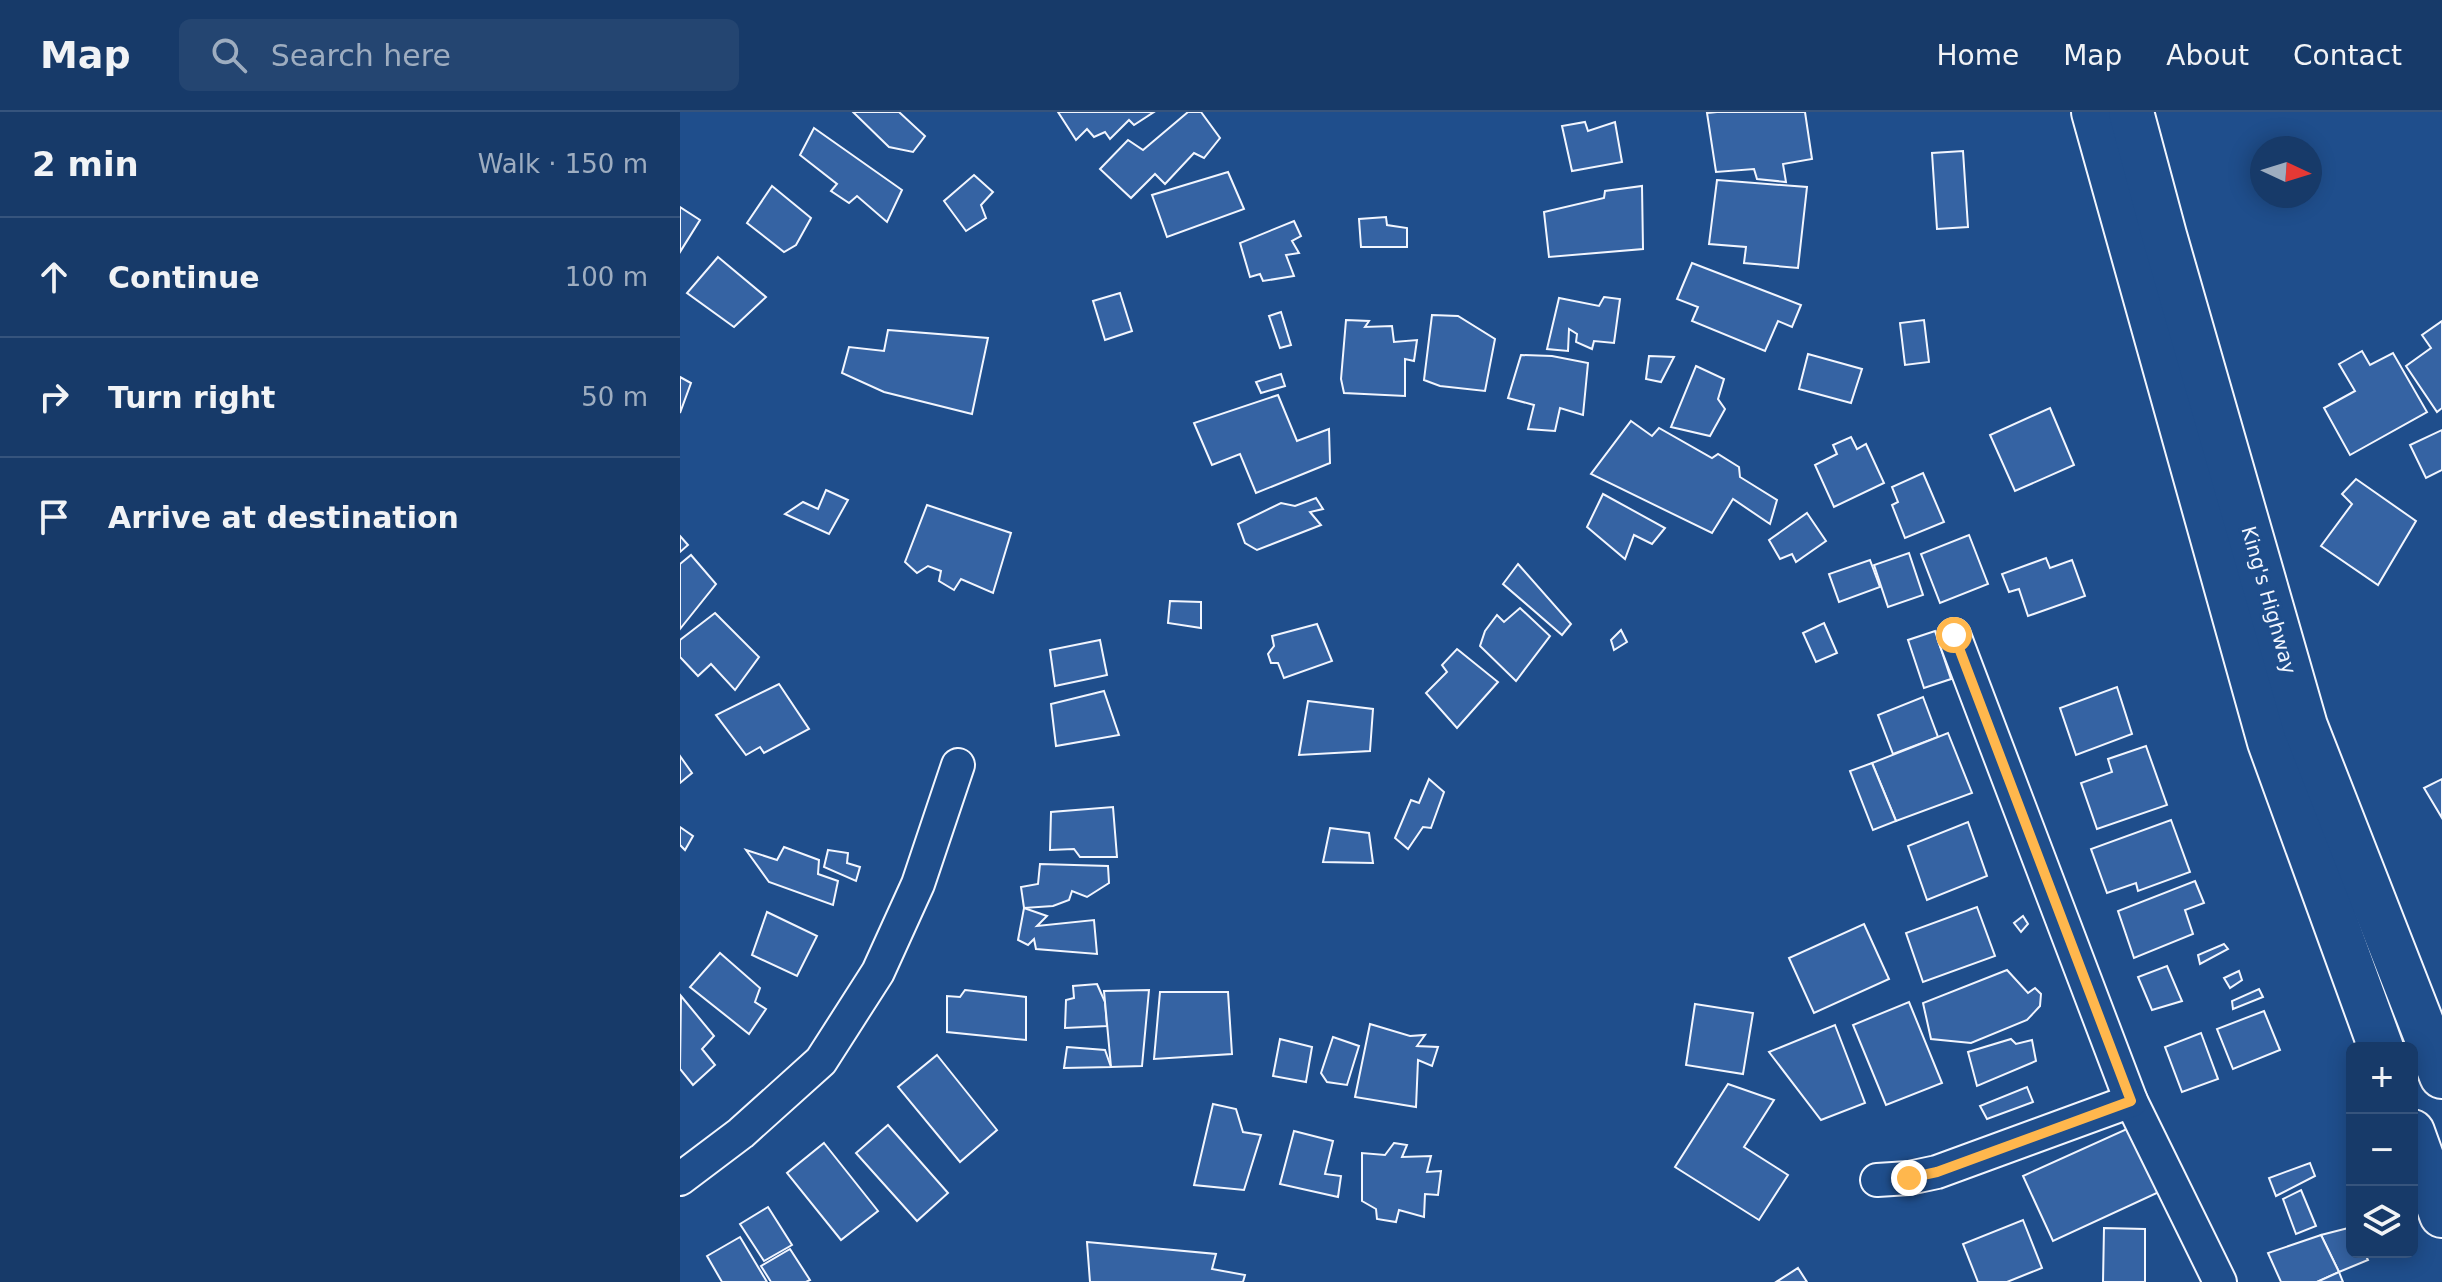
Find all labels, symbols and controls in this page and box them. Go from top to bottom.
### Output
search box [179,19,739,91]
text: Map [40,33,131,77]
icon: search [207,33,251,77]
text: Search here [271,38,451,73]
text: Home [1936,39,2019,72]
text: Map [2063,39,2122,72]
text: About [2166,39,2249,72]
text: Contact [2293,39,2402,72]
north arrow [2250,136,2322,208]
text: 2 min [32,144,139,184]
text: Walk · 150 m [478,149,648,179]
icon: ahead [32,255,76,299]
text: Continue [108,260,260,295]
text: 100 m [565,262,648,292]
icon: right [32,375,76,419]
text: Turn right [108,380,275,415]
text: 50 m [581,382,648,412]
icon: arrive [32,495,76,539]
text: Arrive at destination [108,500,459,535]
street label: King's Highway [2236,523,2302,677]
route start [1936,617,1972,653]
map controls [2346,1042,2418,1258]
button: + [2346,1042,2418,1114]
button: − [2346,1114,2418,1186]
route end [1891,1160,1927,1196]
button: layers [2346,1186,2418,1258]

